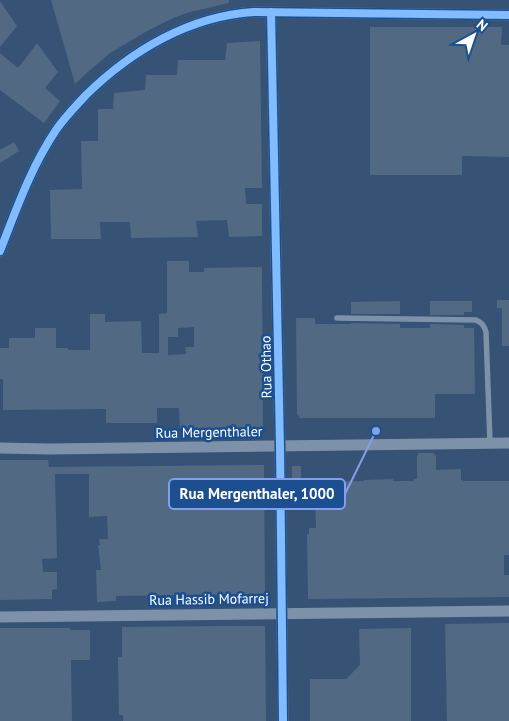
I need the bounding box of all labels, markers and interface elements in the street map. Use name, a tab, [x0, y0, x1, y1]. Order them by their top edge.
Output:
north arrow	[449, 10, 499, 60]
text: N	[473, 15, 492, 35]
street label: Rua Othao	[256, 335, 276, 399]
street label: Rua Mergenthaler	[155, 422, 263, 442]
callout: Rua Mergenthaler, 1000	[169, 479, 345, 509]
text: Rua Mergenthaler, 1000	[180, 484, 334, 503]
street label: Rua Hassib Mofarrej	[149, 589, 269, 609]

